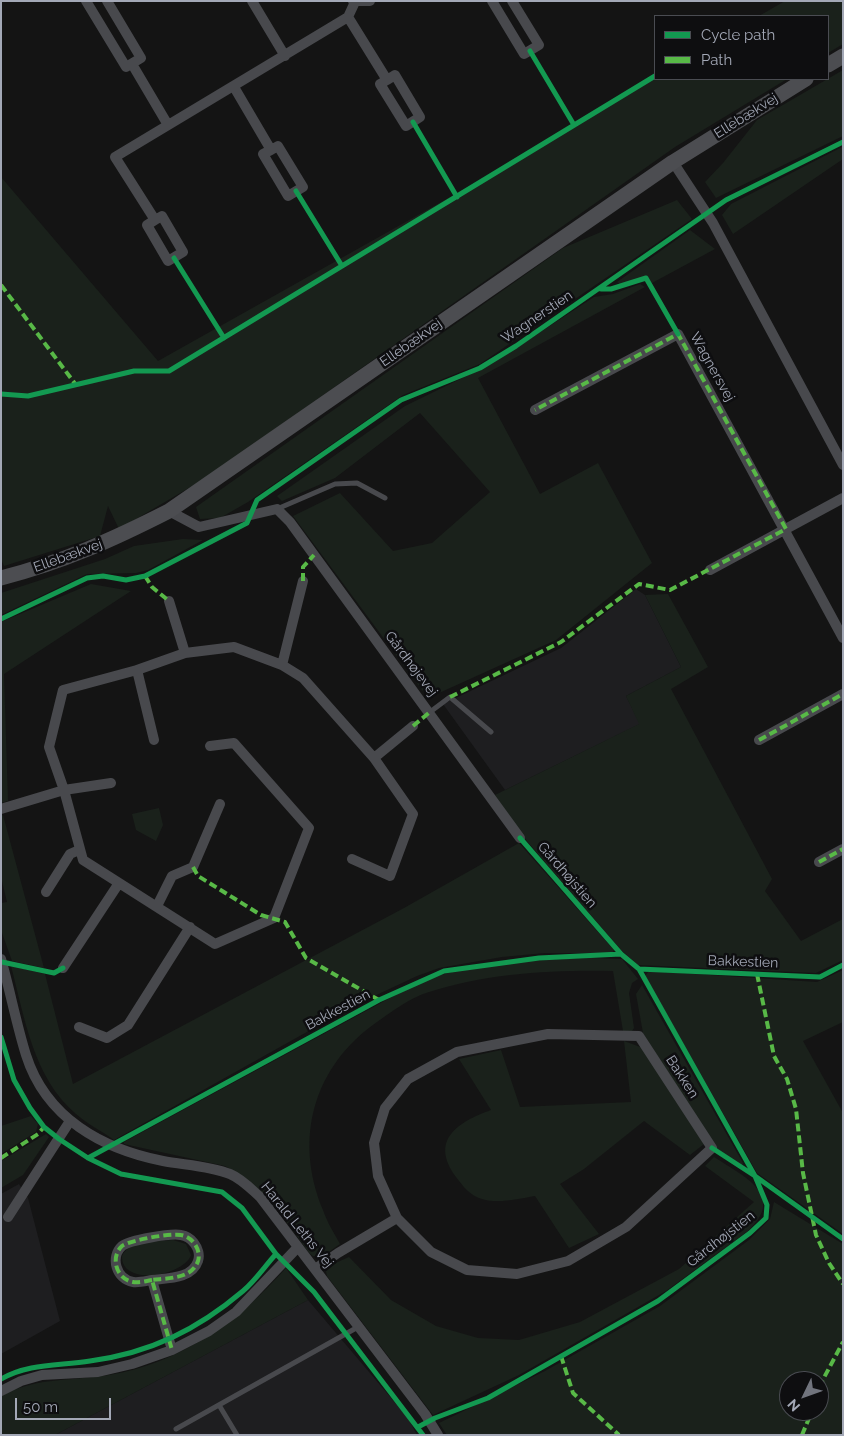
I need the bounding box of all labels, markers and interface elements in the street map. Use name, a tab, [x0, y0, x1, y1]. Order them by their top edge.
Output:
legend	[654, 15, 829, 80]
text: Cycle path	[701, 26, 775, 44]
text: Path	[701, 51, 732, 69]
street label: Ellebækvej	[711, 90, 781, 142]
street label: Wagnerstien	[498, 287, 576, 347]
street label: Ellebækvej	[377, 315, 445, 371]
street label: Wagnersvej	[686, 329, 738, 405]
street label: Ellebækvej	[31, 536, 105, 576]
street label: Gårdhøjevej	[381, 628, 441, 700]
street label: Gårdhøjstien	[534, 839, 600, 911]
street label: Bakkestien	[707, 952, 779, 972]
street label: Bakkestien	[303, 986, 373, 1034]
street label: Bakken	[662, 1052, 702, 1102]
street label: Harald Leths Vej	[257, 1179, 337, 1271]
street label: Gårdhøjstien	[684, 1207, 758, 1271]
north arrow	[779, 1371, 829, 1421]
scale bar	[18, 1388, 114, 1420]
text: N	[784, 1396, 803, 1415]
text: 50 m	[23, 1398, 58, 1416]

